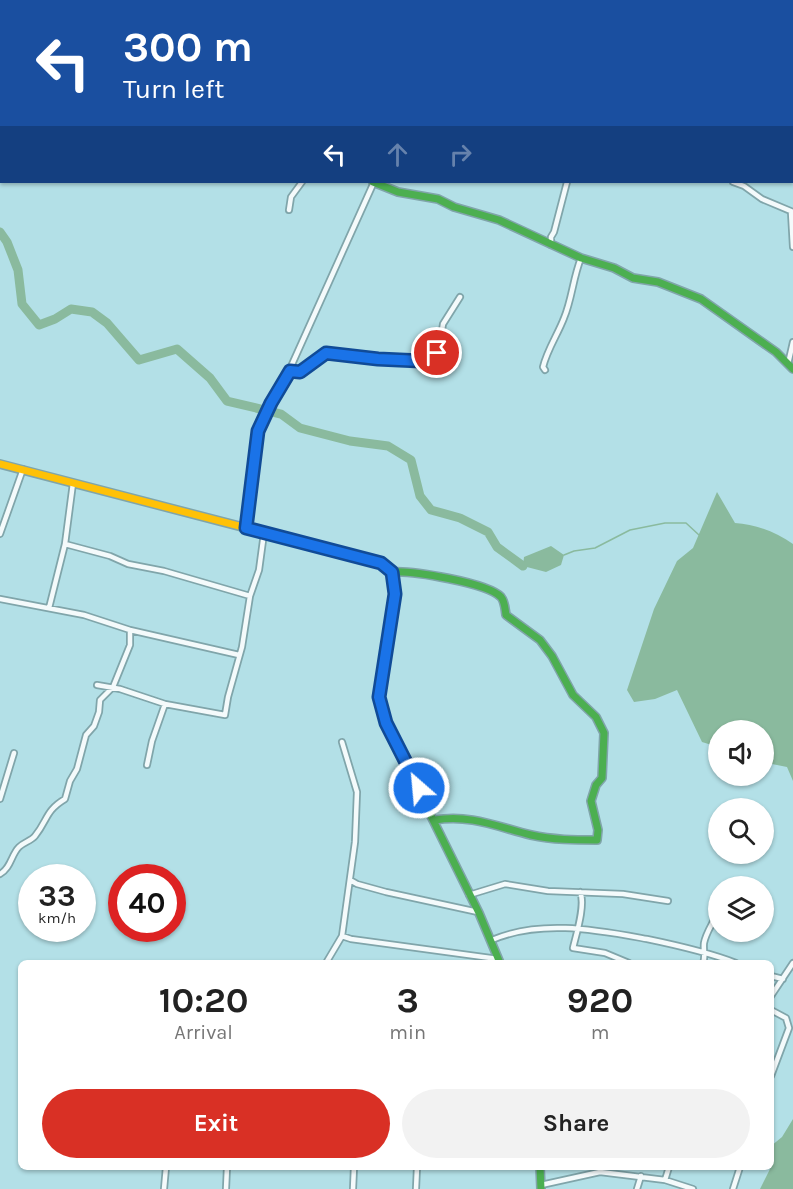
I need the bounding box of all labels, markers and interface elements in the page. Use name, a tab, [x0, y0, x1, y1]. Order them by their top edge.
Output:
text: 300 m	[123, 22, 253, 72]
icon: left	[24, 24, 102, 102]
text: Turn left	[123, 73, 224, 105]
icon: left	[318, 138, 351, 171]
icon: ahead	[381, 138, 414, 171]
icon: right	[444, 138, 477, 171]
pin	[411, 327, 462, 378]
icon: arrive	[420, 336, 453, 369]
map controls	[708, 720, 774, 942]
button: sound	[708, 720, 774, 786]
position arrow	[387, 756, 451, 820]
button: search	[708, 798, 774, 864]
speed limit sign: 40	[108, 864, 186, 942]
button: layers	[708, 876, 774, 942]
text: 33	[38, 878, 76, 914]
text: km/h	[38, 909, 76, 927]
text: 10:20	[159, 979, 249, 1021]
text: 3	[396, 979, 419, 1021]
text: 920	[567, 979, 633, 1021]
text: Arrival	[174, 1021, 233, 1044]
text: min	[389, 1021, 426, 1044]
text: m	[591, 1021, 609, 1044]
button: Exit	[42, 1089, 390, 1158]
button: Share	[402, 1089, 750, 1158]

